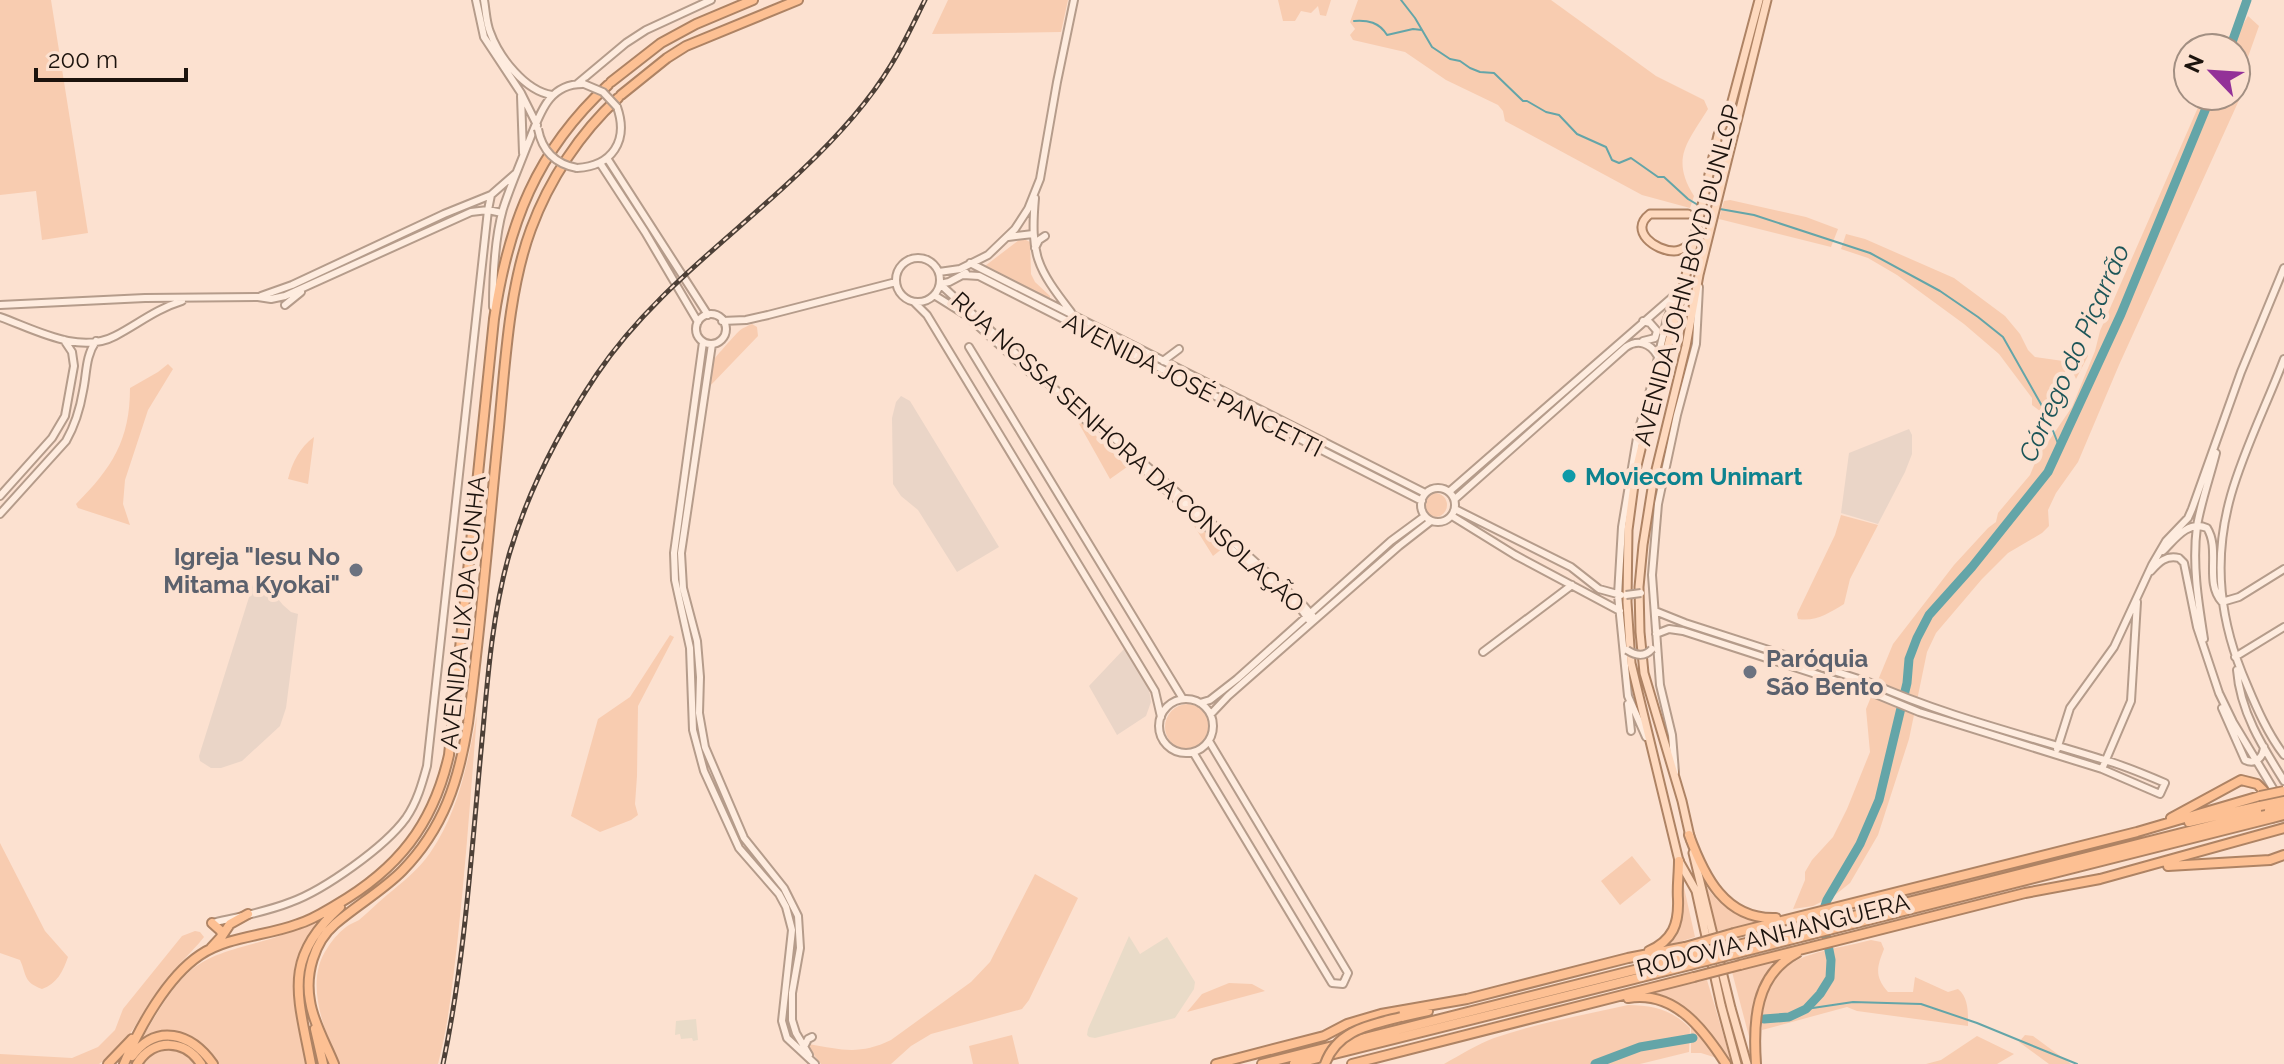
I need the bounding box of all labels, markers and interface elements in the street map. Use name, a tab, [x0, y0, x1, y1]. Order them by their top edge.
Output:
scale bar	[36, 32, 186, 82]
north arrow	[2172, 32, 2252, 112]
text: 200 m	[48, 45, 118, 74]
text: N	[2179, 50, 2209, 77]
street label: AVENIDA JOHN BOYD DUNLOP	[1628, 101, 1747, 449]
water label: Córrego do Piçarrão	[2012, 239, 2136, 467]
street label: RUA NOSSA SENHORA DA CONSOLAÇÃO	[945, 286, 1311, 618]
street label: AVENIDA JOSÉ PANCETTI	[1058, 307, 1328, 463]
place label: Moviecom Unimart	[1585, 462, 1802, 491]
marker: Moviecom Unimart	[1560, 467, 1578, 485]
street label: AVENIDA LIX DA CUNHA	[434, 474, 492, 750]
place label: Igreja "Iesu No Mitama Kyokai"	[163, 542, 340, 599]
marker: Igreja "Iesu No Mitama Kyokai"	[347, 561, 365, 579]
place label: Paróquia São Bento	[1766, 644, 1883, 701]
marker: Paróquia São Bento	[1741, 663, 1759, 681]
street label: RODOVIA ANHANGUERA	[1634, 887, 1912, 983]

